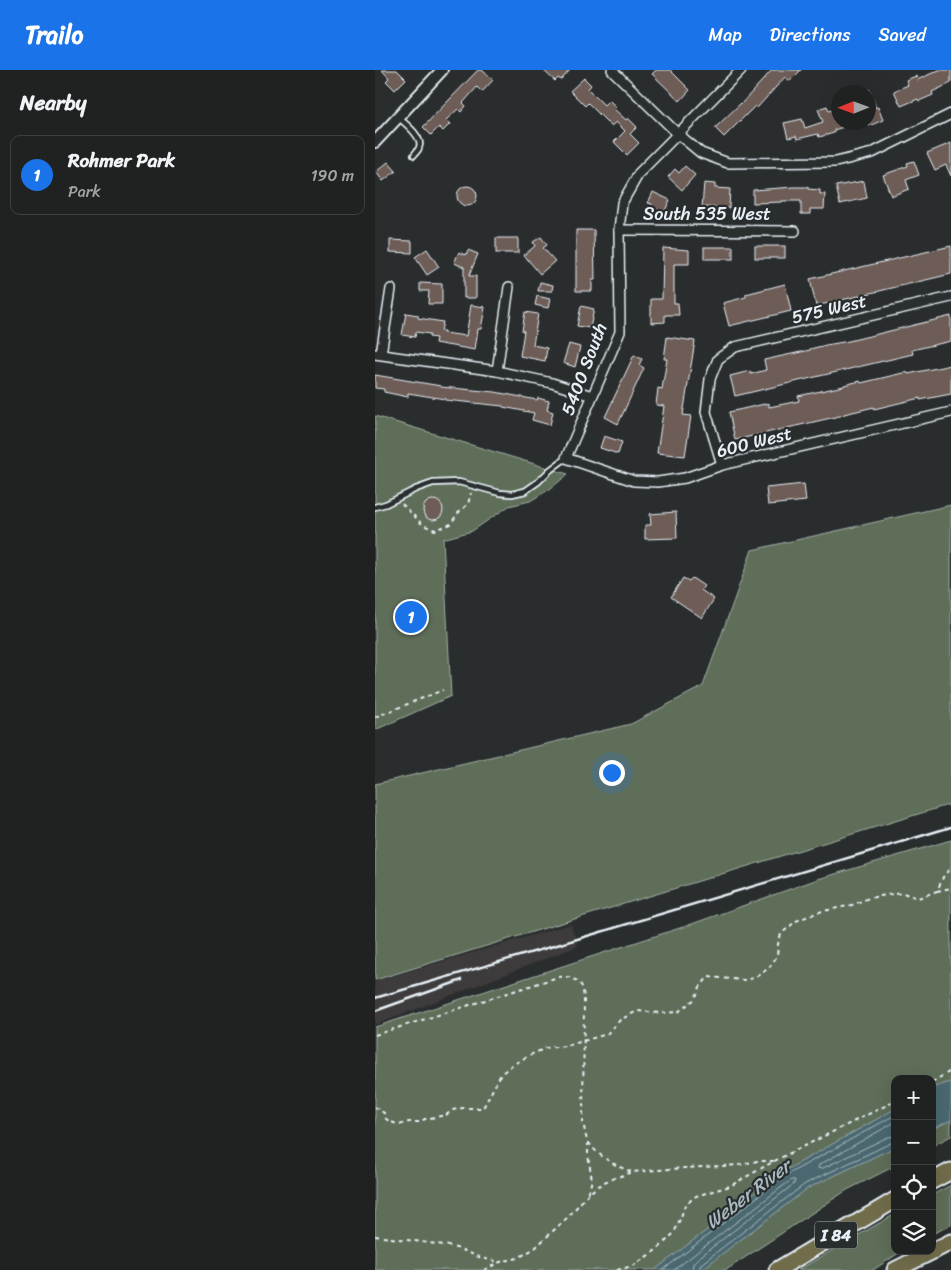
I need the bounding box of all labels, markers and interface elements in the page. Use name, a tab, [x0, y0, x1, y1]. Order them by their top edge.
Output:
text: Trailo	[25, 14, 83, 56]
text: Map	[709, 19, 742, 51]
text: Directions	[770, 19, 851, 51]
text: Saved	[879, 19, 926, 51]
text: Nearby	[20, 84, 86, 122]
north arrow	[831, 85, 876, 130]
text: Rohmer Park	[68, 144, 175, 177]
text: 1	[34, 161, 40, 190]
text: 190 m	[311, 161, 354, 190]
text: Park	[68, 177, 101, 206]
street label: South 535 West	[643, 198, 771, 230]
street label: 575 West	[788, 285, 870, 333]
street label: 5400 South	[552, 318, 616, 420]
street label: 600 West	[713, 417, 795, 467]
pin: 1	[395, 598, 427, 636]
your location	[599, 760, 625, 786]
map controls	[891, 1075, 936, 1255]
button: +	[891, 1075, 936, 1120]
button: −	[891, 1120, 936, 1165]
water label: Weber River	[698, 1149, 801, 1237]
button: locate	[891, 1165, 936, 1210]
button: layers	[891, 1210, 936, 1255]
road number: I 84	[815, 1222, 857, 1248]

